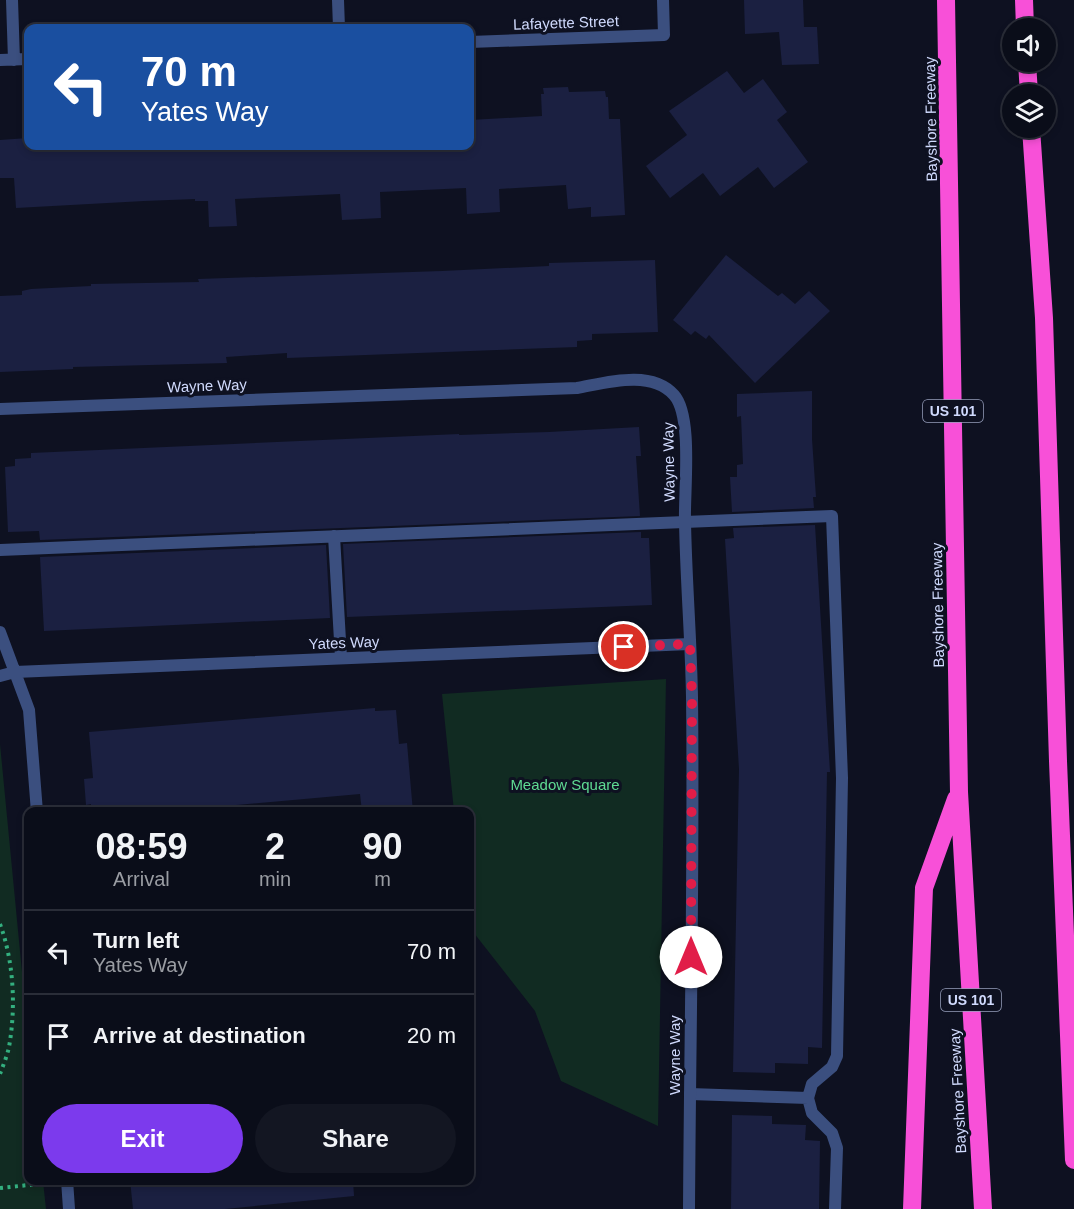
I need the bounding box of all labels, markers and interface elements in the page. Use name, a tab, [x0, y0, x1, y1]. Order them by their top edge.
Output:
street label: Lafayette Street	[513, 12, 620, 33]
map controls	[1002, 18, 1056, 138]
button: sound	[1002, 18, 1056, 72]
icon: left	[42, 48, 120, 126]
text: 70 m	[141, 48, 237, 95]
street label: Bayshore Freeway	[921, 56, 940, 182]
button: layers	[1002, 84, 1056, 138]
text: Yates Way	[141, 97, 269, 127]
street label: Wayne Way	[167, 376, 248, 395]
road number: US 101	[923, 400, 983, 422]
street label: Wayne Way	[659, 422, 678, 502]
street label: Bayshore Freeway	[928, 542, 947, 668]
pin	[598, 621, 649, 672]
icon: arrive	[607, 630, 640, 663]
street label: Yates Way	[308, 633, 380, 652]
park label: Meadow Square	[510, 776, 620, 793]
text: 08:59	[95, 826, 187, 867]
text: 2	[265, 826, 285, 867]
text: 90	[363, 826, 403, 867]
text: Arrival	[113, 868, 170, 890]
text: min	[259, 868, 291, 890]
text: m	[374, 868, 391, 890]
position arrow	[659, 925, 723, 989]
text: Turn left	[93, 928, 179, 953]
icon: left	[42, 936, 75, 969]
text: 70 m	[407, 939, 456, 964]
text: Yates Way	[93, 954, 187, 976]
road number: US 101	[941, 989, 1001, 1011]
street label: Wayne Way	[666, 1015, 683, 1095]
icon: arrive	[42, 1020, 75, 1053]
text: Arrive at destination	[93, 1023, 306, 1048]
text: 20 m	[407, 1023, 456, 1048]
street label: Bayshore Freeway	[946, 1028, 969, 1154]
button: Exit	[42, 1104, 243, 1173]
button: Share	[255, 1104, 456, 1173]

